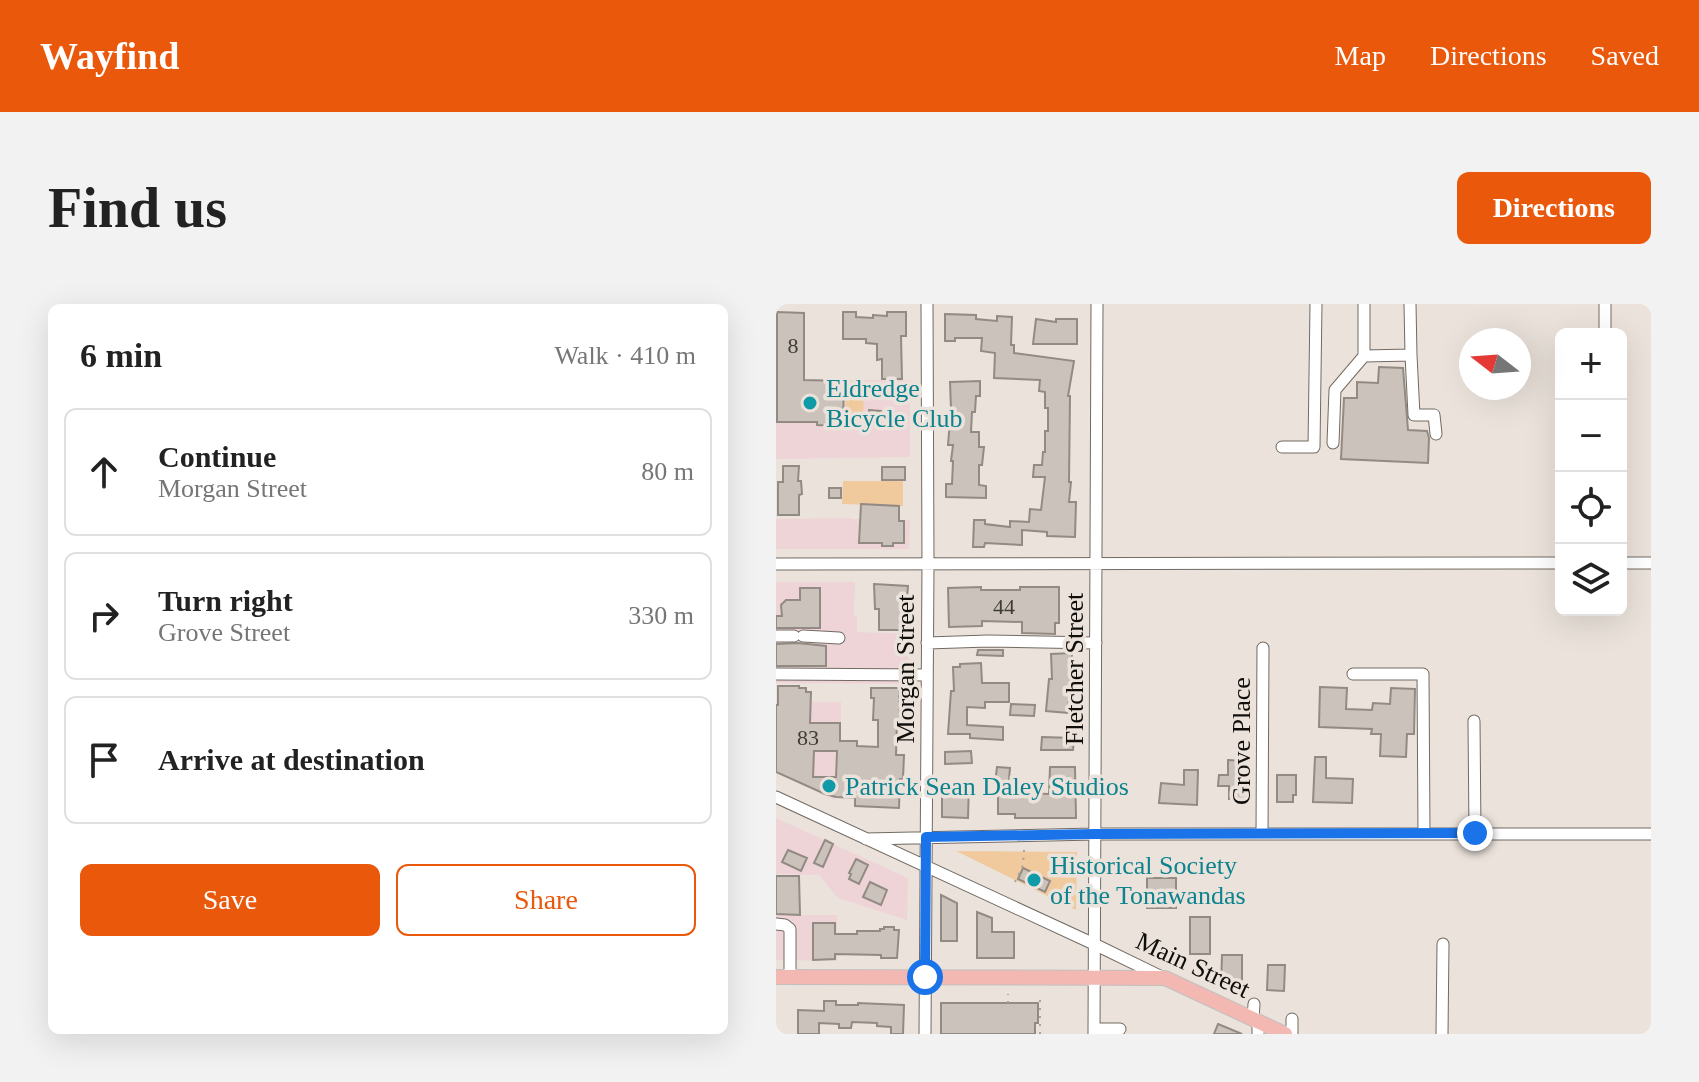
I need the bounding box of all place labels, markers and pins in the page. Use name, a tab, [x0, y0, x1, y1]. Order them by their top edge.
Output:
place label: Eldredge Bicycle Club	[826, 374, 962, 433]
marker: Eldredge Bicycle Club	[801, 394, 819, 412]
place label: Patrick Sean Daley Studios	[845, 772, 1129, 801]
marker: Patrick Sean Daley Studios	[820, 777, 838, 795]
place label: Historical Society of the Tonawandas	[1050, 851, 1246, 910]
marker: Historical Society of the Tonawandas	[1025, 871, 1043, 889]

